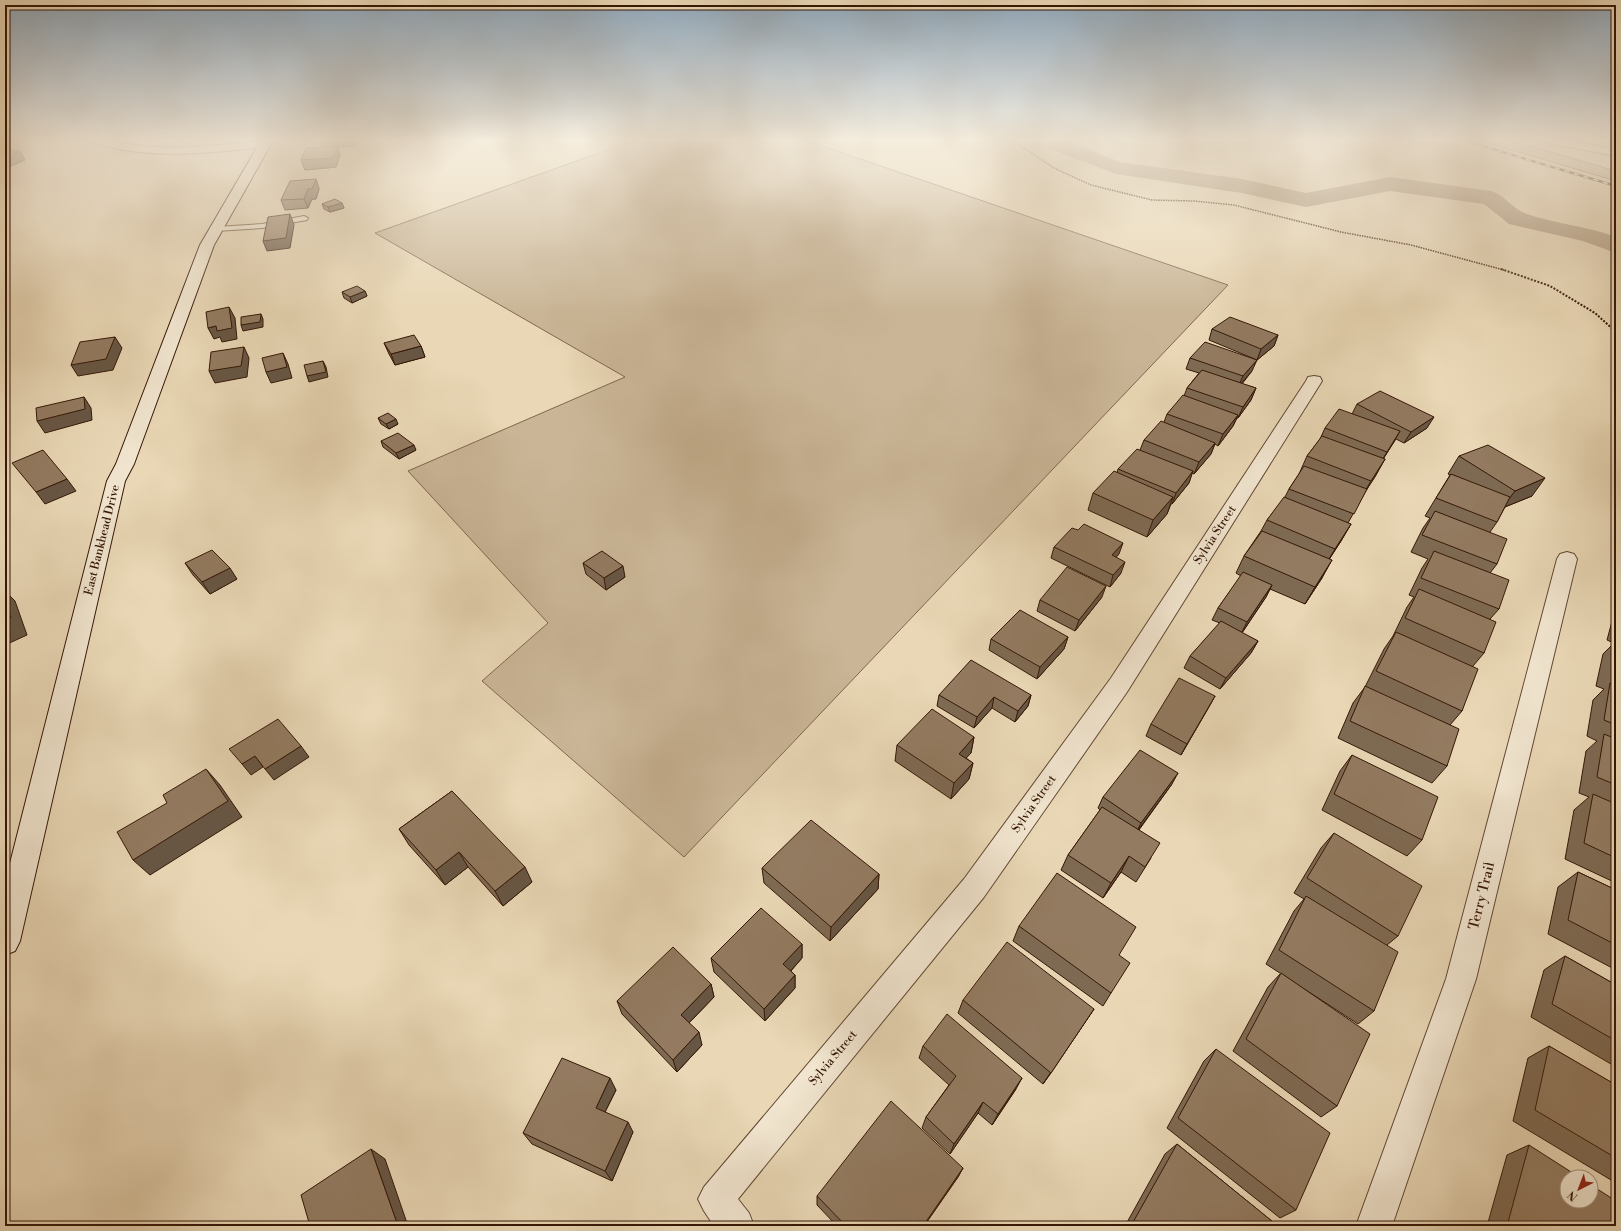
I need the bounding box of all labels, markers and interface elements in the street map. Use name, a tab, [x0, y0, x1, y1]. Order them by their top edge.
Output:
street label: East Bankhead Drive	[81, 483, 123, 597]
street label: Sylvia Street	[1190, 502, 1240, 567]
street label: Sylvia Street	[1009, 772, 1060, 836]
street label: Terry Trail	[1465, 860, 1499, 932]
street label: Sylvia Street	[806, 1027, 861, 1089]
north arrow	[1559, 1169, 1599, 1209]
text: N	[1565, 1187, 1581, 1204]

